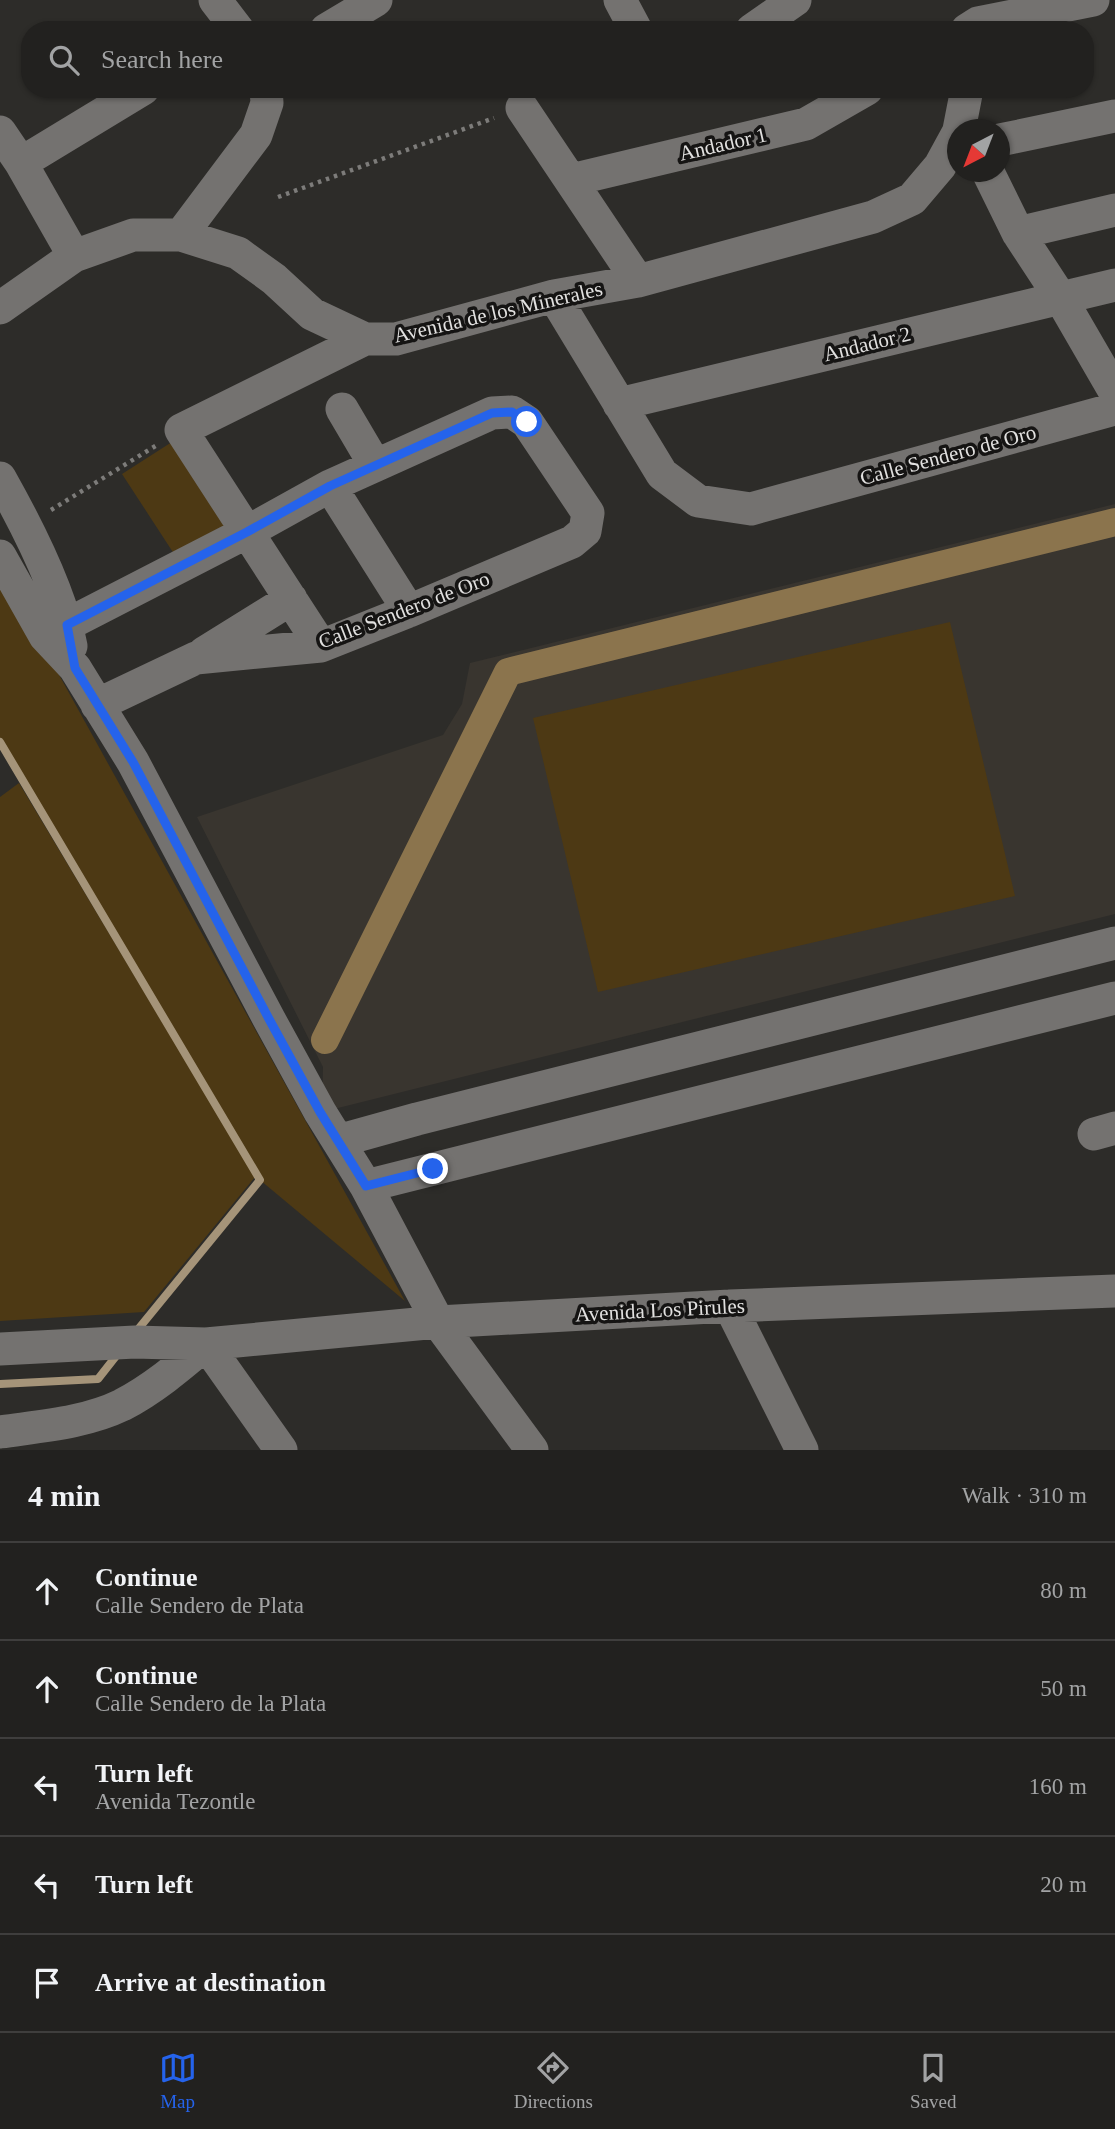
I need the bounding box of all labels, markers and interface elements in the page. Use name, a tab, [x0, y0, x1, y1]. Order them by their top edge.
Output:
search box	[21, 21, 1094, 98]
icon: search	[45, 41, 83, 79]
text: Search here	[101, 45, 223, 74]
north arrow	[947, 119, 1010, 182]
street label: Andador 1	[677, 122, 769, 166]
street label: Avenida de los Minerales	[391, 276, 605, 348]
street label: Andador 2	[821, 322, 913, 366]
route start	[511, 406, 542, 437]
street label: Calle Sendero de Oro	[857, 420, 1039, 490]
street label: Calle Sendero de Oro	[315, 566, 493, 654]
route end	[417, 1153, 448, 1184]
street label: Avenida Los Pirules	[575, 1294, 745, 1326]
text: 4 min	[28, 1479, 101, 1512]
text: Walk · 310 m	[962, 1483, 1087, 1508]
text: Continue	[95, 1563, 198, 1592]
icon: ahead	[28, 1572, 66, 1610]
text: 80 m	[1040, 1578, 1087, 1603]
text: Calle Sendero de Plata	[95, 1593, 304, 1618]
text: Continue	[95, 1661, 198, 1690]
icon: ahead	[28, 1670, 66, 1708]
text: 50 m	[1040, 1676, 1087, 1701]
text: Calle Sendero de la Plata	[95, 1691, 326, 1716]
text: Turn left	[95, 1759, 193, 1788]
icon: left	[28, 1768, 66, 1806]
text: 160 m	[1029, 1774, 1087, 1799]
text: Avenida Tezontle	[95, 1789, 255, 1814]
icon: left	[28, 1866, 66, 1904]
text: Turn left	[95, 1870, 193, 1899]
text: 20 m	[1040, 1872, 1087, 1897]
icon: arrive	[28, 1964, 66, 2002]
text: Arrive at destination	[95, 1968, 326, 1997]
tab: Map	[159, 2049, 197, 2113]
tab: Directions	[514, 2049, 593, 2113]
tab: Saved	[910, 2049, 956, 2113]

